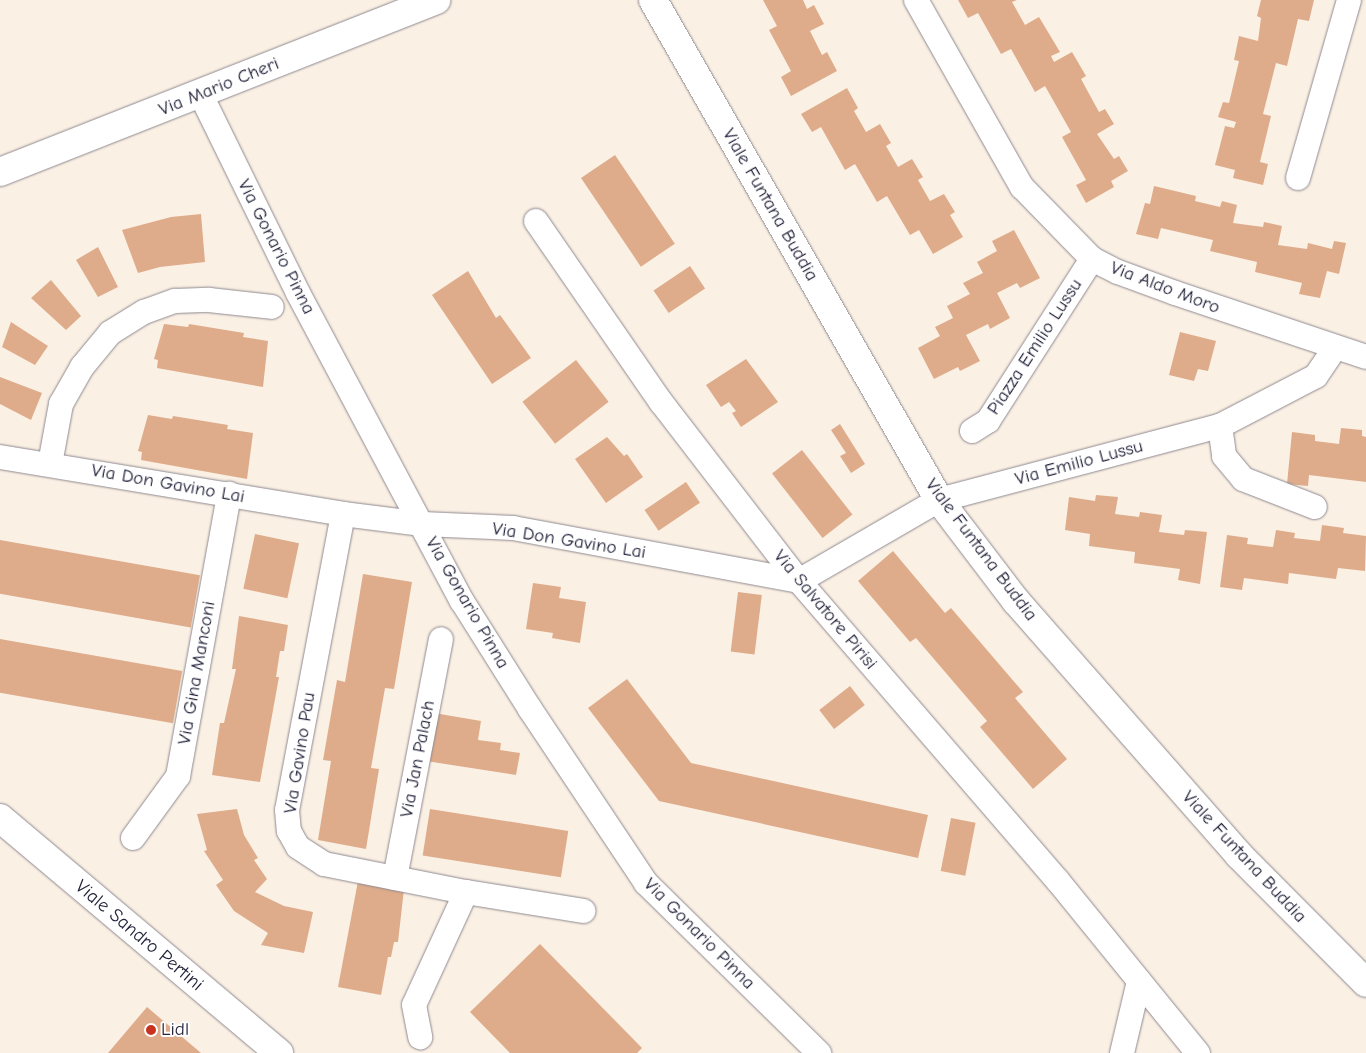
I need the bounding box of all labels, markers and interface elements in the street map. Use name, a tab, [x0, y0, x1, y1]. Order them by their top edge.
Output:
street label: Via Mario Cheri	[155, 52, 283, 122]
street label: Viale Funtana Buddia	[717, 125, 823, 285]
street label: Via Gonario Pinna	[232, 176, 320, 318]
street label: Via Aldo Moro	[1107, 257, 1223, 319]
street label: Piazza Emilio Lussu	[982, 275, 1088, 419]
street label: Via Emilio Lussu	[1013, 435, 1145, 491]
street label: Via Don Gavino Lai	[90, 459, 246, 509]
street label: Viale Funtana Buddia	[920, 474, 1042, 626]
street label: Via Don Gavino Lai	[490, 518, 648, 564]
street label: Via Gonario Pinna	[420, 533, 514, 673]
street label: Via Salvatore Pirisi	[768, 545, 882, 675]
street label: Via Gina Manconi	[173, 599, 221, 747]
street label: Via Gavino Pau	[279, 691, 321, 815]
street label: Via Jan Palach	[395, 698, 441, 820]
street label: Viale Funtana Buddia	[1177, 786, 1311, 928]
street label: Via Gonario Pinna	[638, 873, 760, 995]
street label: Viale Sandro Pertini	[70, 876, 208, 996]
place label: Lidl	[161, 1019, 189, 1041]
marker: Lidl	[145, 1024, 157, 1036]

